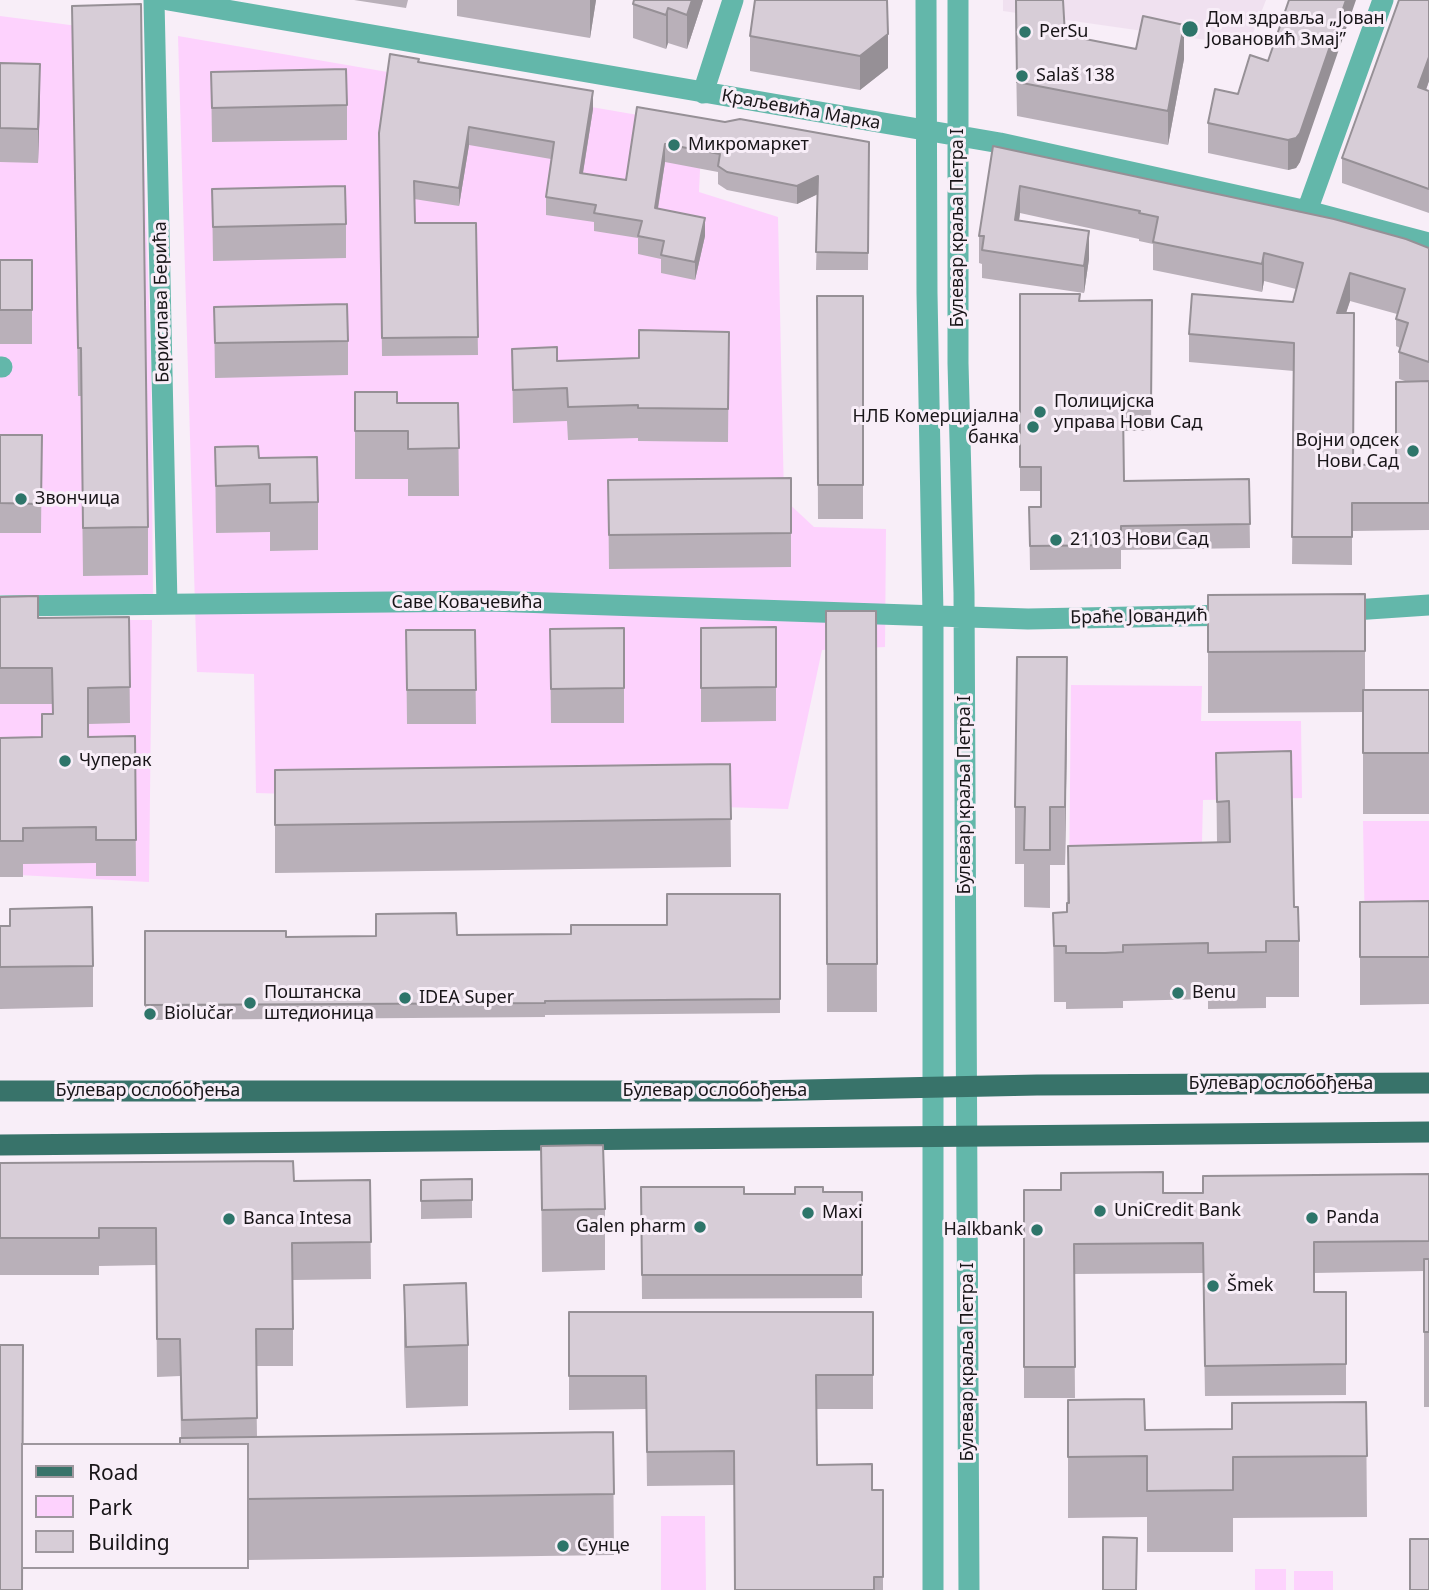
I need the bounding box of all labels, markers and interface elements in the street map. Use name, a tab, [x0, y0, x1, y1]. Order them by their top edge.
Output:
place label: Дом здравља „Јован Јовановић Змај”	[1206, 8, 1385, 50]
marker: Дом здравља „Јован Јовановић Змај”	[1180, 19, 1200, 39]
place label: PerSu	[1039, 21, 1088, 43]
marker: PerSu	[1017, 24, 1033, 40]
place label: Salaš 138	[1036, 65, 1115, 87]
marker: Salaš 138	[1014, 68, 1030, 84]
street label: Краљевића Марка	[720, 85, 882, 135]
street label: Булевар краља Петра I	[947, 128, 969, 328]
place label: Микромаркет	[688, 134, 809, 156]
marker: Микромаркет	[666, 137, 682, 153]
street label: Берислава Берића	[150, 221, 174, 383]
place label: Полицијска управа Нови Сад	[1054, 391, 1202, 434]
marker: Полицијска управа Нови Сад	[1032, 404, 1048, 420]
place label: НЛБ Комерцијална банка	[853, 406, 1019, 448]
marker: НЛБ Комерцијална банка	[1025, 419, 1041, 435]
place label: Војни одсек Нови Сад	[1295, 430, 1399, 472]
marker: Војни одсек Нови Сад	[1405, 443, 1421, 459]
place label: Звончица	[35, 488, 120, 510]
marker: Звончица	[13, 491, 29, 507]
place label: 21103 Нови Сад	[1070, 529, 1209, 551]
marker: 21103 Нови Сад	[1048, 532, 1064, 548]
street label: Саве Ковачевића	[392, 592, 542, 614]
street label: Браће Јовандић	[1070, 605, 1208, 629]
street label: Булевар краља Петра I	[954, 695, 976, 895]
place label: Чуперак	[79, 750, 152, 772]
marker: Чуперак	[57, 753, 73, 769]
place label: Поштанска штедионица	[264, 982, 374, 1024]
place label: Benu	[1192, 982, 1236, 1004]
marker: Benu	[1170, 985, 1186, 1001]
place label: IDEA Super	[419, 987, 514, 1009]
marker: IDEA Super	[397, 990, 413, 1006]
marker: Поштанска штедионица	[242, 995, 258, 1011]
place label: Biolučar	[164, 1003, 233, 1025]
marker: Biolučar	[142, 1006, 158, 1022]
street label: Булевар ослобођења	[1189, 1073, 1373, 1095]
street label: Булевар ослобођења	[56, 1080, 240, 1102]
street label: Булевар ослобођења	[623, 1080, 807, 1102]
place label: UniCredit Bank	[1114, 1200, 1241, 1222]
place label: Maxi	[822, 1202, 863, 1224]
marker: UniCredit Bank	[1092, 1203, 1108, 1219]
marker: Maxi	[800, 1205, 816, 1221]
place label: Panda	[1326, 1207, 1379, 1229]
place label: Banca Intesa	[243, 1208, 352, 1230]
marker: Panda	[1304, 1210, 1320, 1226]
marker: Banca Intesa	[221, 1211, 237, 1227]
place label: Galen pharm	[576, 1216, 686, 1238]
marker: Galen pharm	[692, 1219, 708, 1235]
place label: Halkbank	[943, 1219, 1023, 1241]
marker: Halkbank	[1029, 1222, 1045, 1238]
street label: Булевар краља Петра I	[957, 1262, 979, 1462]
place label: Šmek	[1227, 1275, 1273, 1297]
marker: Šmek	[1205, 1278, 1221, 1294]
legend	[21, 1443, 248, 1569]
text: Road	[88, 1458, 138, 1486]
text: Park	[88, 1493, 132, 1521]
text: Building	[88, 1528, 170, 1556]
place label: Сунце	[577, 1535, 630, 1557]
marker: Сунце	[555, 1538, 571, 1554]

